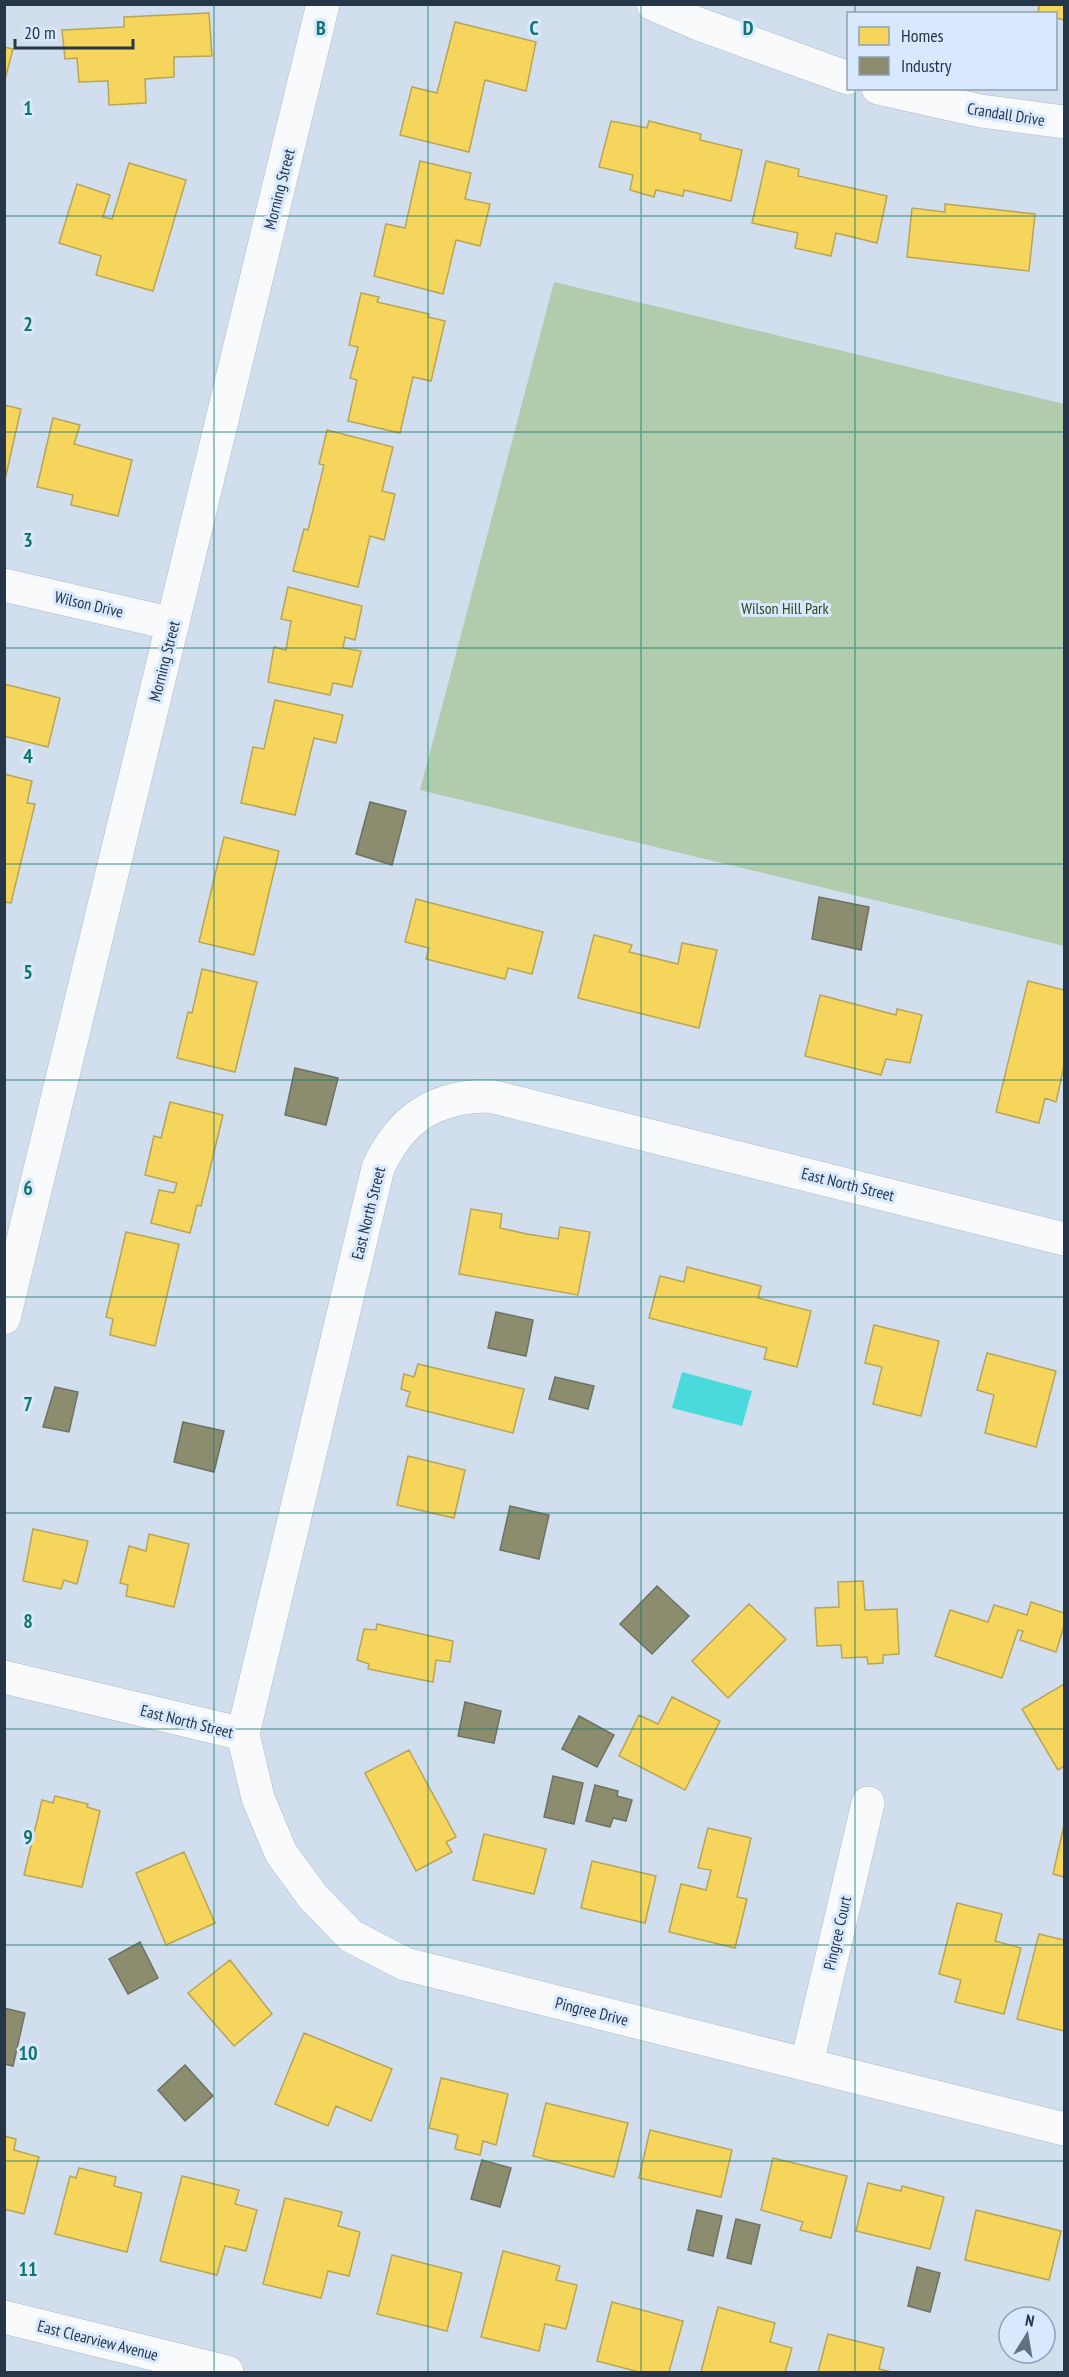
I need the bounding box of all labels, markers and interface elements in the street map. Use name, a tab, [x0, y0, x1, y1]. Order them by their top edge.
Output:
scale bar	[15, 12, 134, 50]
legend	[847, 12, 1057, 90]
text: B	[316, 15, 326, 41]
text: C	[529, 15, 539, 41]
text: D	[743, 15, 754, 41]
text: 20 m	[24, 21, 56, 44]
text: Homes	[901, 24, 944, 47]
text: Industry	[901, 54, 952, 77]
text: 1	[23, 95, 33, 121]
street label: Crandall Drive	[966, 98, 1046, 130]
street label: Morning Street	[259, 146, 299, 231]
text: 2	[23, 311, 33, 337]
text: 3	[23, 527, 33, 553]
street label: Wilson Drive	[53, 586, 125, 622]
park label: Wilson Hill Park	[741, 598, 829, 618]
street label: Morning Street	[144, 618, 184, 703]
text: 4	[23, 743, 33, 769]
text: 5	[23, 959, 33, 985]
street label: East North Street	[800, 1163, 897, 1205]
street label: East North Street	[347, 1164, 389, 1261]
text: 6	[23, 1175, 33, 1201]
text: 7	[23, 1391, 33, 1417]
text: 8	[23, 1608, 33, 1634]
street label: East North Street	[139, 1700, 236, 1742]
text: 9	[23, 1824, 33, 1850]
street label: Pingree Court	[819, 1893, 855, 1972]
street label: Pingree Drive	[553, 1992, 631, 2030]
text: 10	[18, 2040, 38, 2066]
text: 11	[18, 2256, 38, 2282]
north arrow	[997, 2305, 1057, 2365]
text: N	[1024, 2310, 1036, 2331]
street label: East Clearview Avenue	[36, 2315, 160, 2365]

